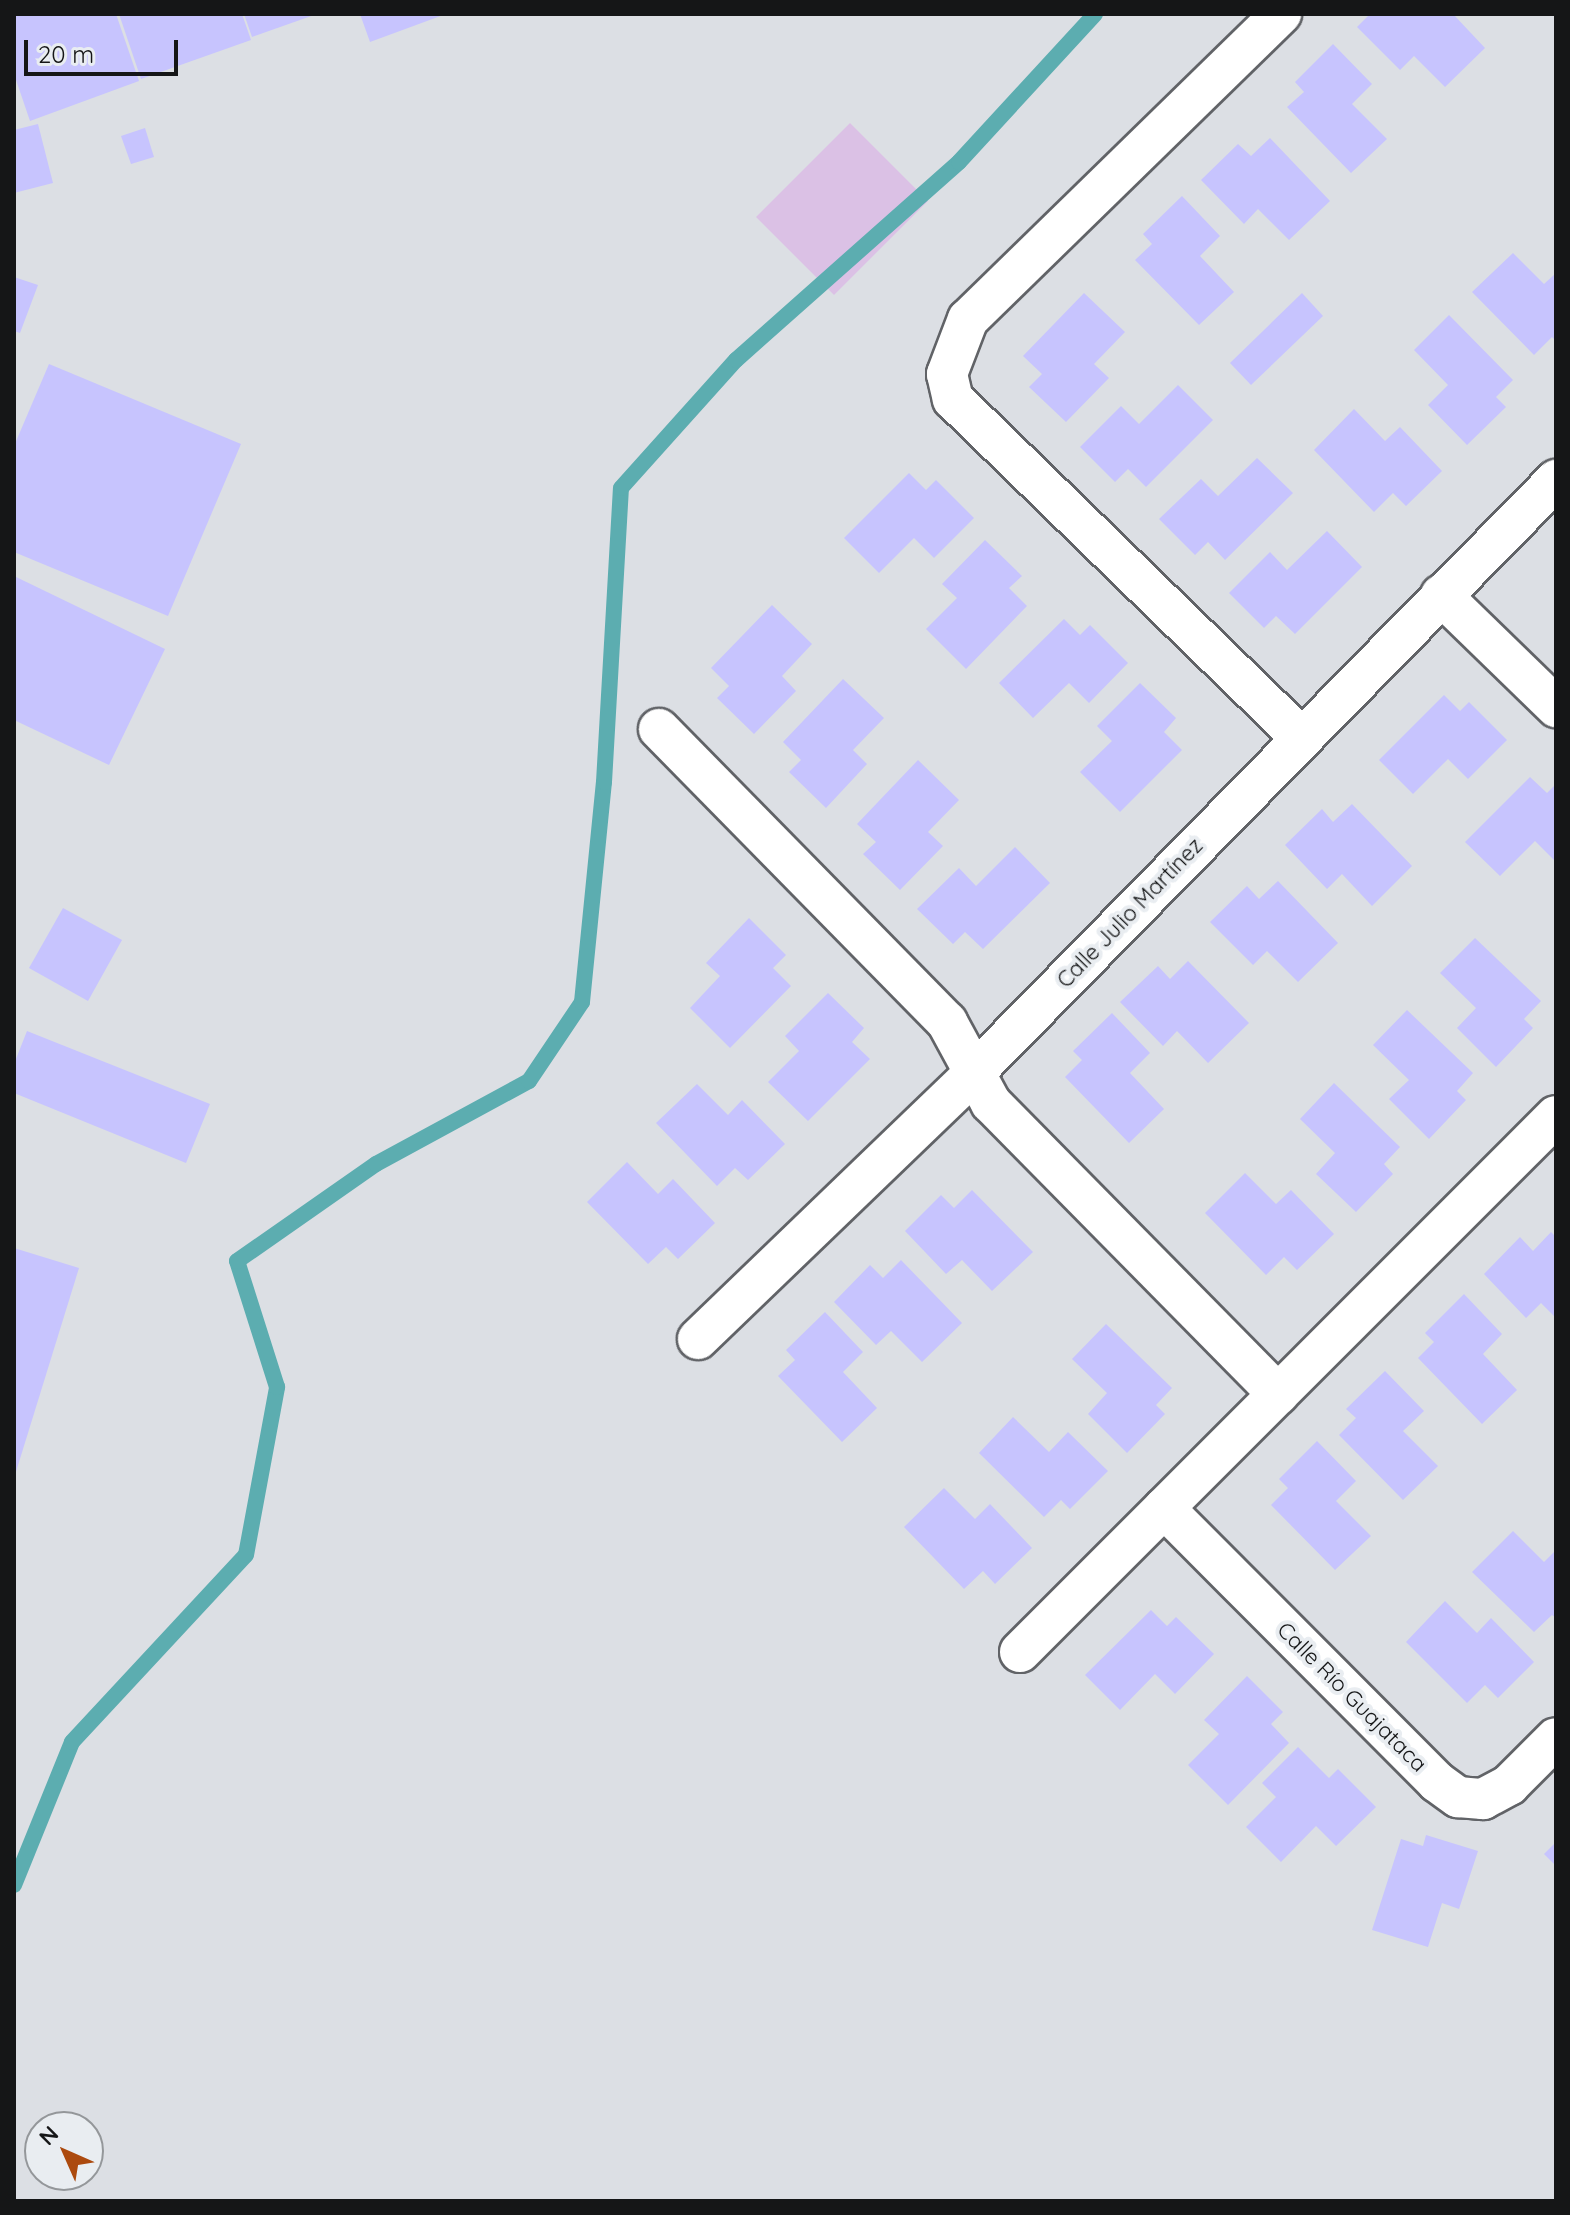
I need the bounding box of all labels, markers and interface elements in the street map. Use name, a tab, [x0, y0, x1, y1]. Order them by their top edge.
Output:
scale bar	[28, 24, 182, 74]
text: 20 m	[38, 39, 94, 69]
street label: Calle Julio Martínez	[1052, 833, 1208, 993]
street label: Calle Río Guajataca	[1272, 1617, 1432, 1777]
north arrow	[24, 2111, 104, 2191]
text: N	[33, 2120, 64, 2151]

